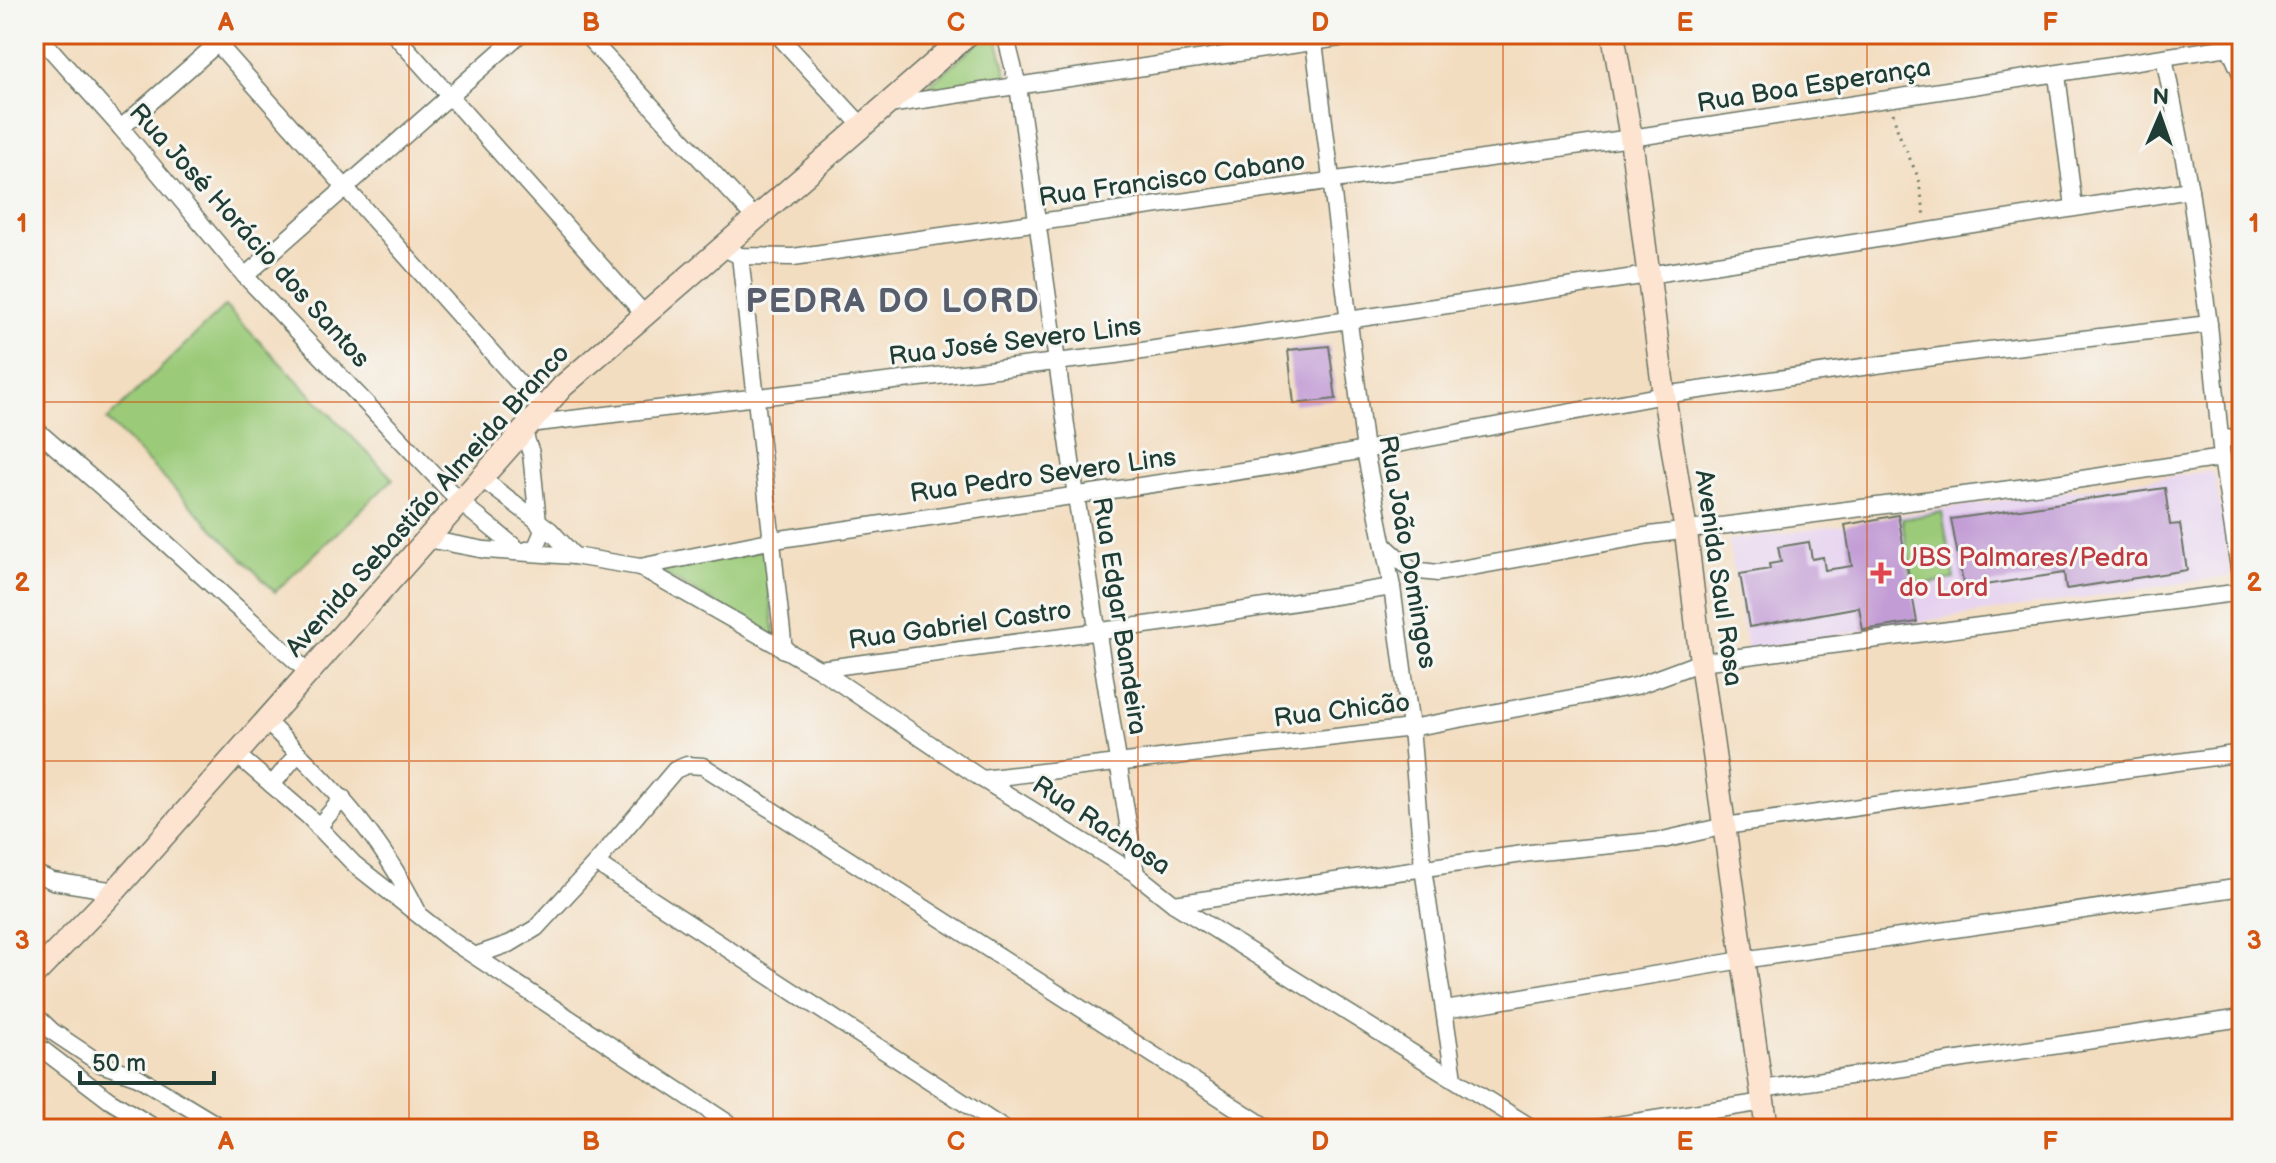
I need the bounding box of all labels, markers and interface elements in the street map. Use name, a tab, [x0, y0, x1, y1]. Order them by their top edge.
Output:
text: A	[217, 8, 234, 39]
text: B	[582, 8, 600, 39]
text: C	[947, 8, 965, 39]
text: D	[1311, 8, 1329, 39]
text: E	[1677, 8, 1694, 39]
text: F	[2042, 8, 2058, 39]
street label: Rua Boa Esperança	[1695, 52, 1933, 120]
north arrow	[2120, 76, 2200, 156]
text: N	[2152, 84, 2169, 111]
street label: Rua José Horácio dos Santos	[122, 98, 376, 375]
street label: Rua Francisco Cabano	[1037, 146, 1307, 214]
text: 1	[17, 209, 27, 240]
text: 1	[2249, 209, 2259, 240]
district label: PEDRA DO LORD	[746, 281, 1040, 322]
street label: Rua José Severo Lins	[887, 311, 1143, 373]
street label: Avenida Sebastião Almeida Branco	[279, 338, 577, 664]
street label: Rua João Domingos	[1371, 433, 1443, 671]
street label: Rua Pedro Severo Lins	[908, 442, 1178, 510]
street label: Avenida Saul Rosa	[1687, 468, 1749, 688]
street label: Rua Edgar Bandeira	[1085, 495, 1153, 737]
place label: UBS Palmares/Pedra do Lord	[1899, 543, 2149, 604]
marker: UBS Palmares/Pedra do Lord	[1870, 562, 1892, 584]
text: 2	[14, 568, 30, 599]
text: 2	[2246, 568, 2262, 599]
street label: Rua Gabriel Castro	[846, 595, 1074, 657]
street label: Rua Chicão	[1272, 687, 1412, 735]
street label: Rua Rachosa	[1026, 770, 1176, 882]
text: 3	[14, 926, 30, 957]
text: 3	[2246, 926, 2262, 957]
scale bar	[80, 1035, 214, 1085]
text: 50 m	[92, 1049, 146, 1078]
text: A	[217, 1127, 234, 1158]
text: B	[582, 1127, 600, 1158]
text: C	[947, 1127, 965, 1158]
text: D	[1311, 1127, 1329, 1158]
text: E	[1677, 1127, 1694, 1158]
text: F	[2042, 1127, 2058, 1158]

